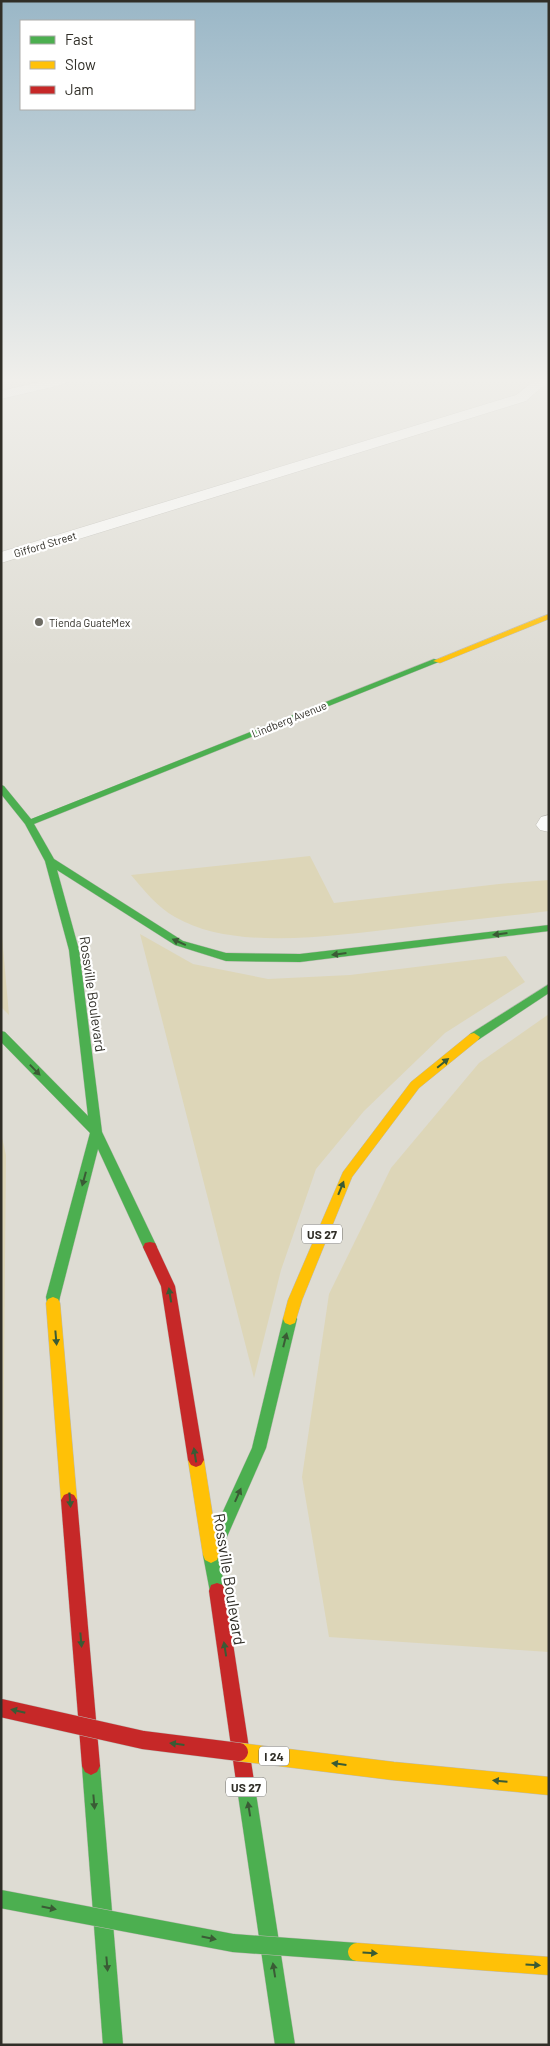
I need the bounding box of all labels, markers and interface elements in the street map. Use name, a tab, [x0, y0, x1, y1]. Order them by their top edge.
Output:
legend	[20, 20, 195, 110]
text: Fast	[65, 30, 93, 48]
text: Slow	[65, 55, 96, 73]
text: Jam	[65, 80, 94, 98]
street label: Gifford Street	[12, 528, 78, 560]
marker: Tienda GuateMex	[33, 616, 45, 628]
place label: Tienda GuateMex	[49, 616, 130, 629]
street label: Lindberg Avenue	[250, 698, 328, 740]
one-way arrow	[492, 930, 508, 938]
street label: Rossville Boulevard	[76, 935, 110, 1053]
one-way arrow	[172, 937, 187, 946]
one-way arrow	[331, 950, 347, 958]
one-way arrow	[436, 1058, 450, 1068]
one-way arrow	[29, 1063, 41, 1075]
one-way arrow	[79, 1172, 87, 1187]
one-way arrow	[338, 1181, 346, 1195]
road number: US 27	[302, 1224, 342, 1244]
one-way arrow	[166, 1286, 174, 1302]
one-way arrow	[53, 1330, 61, 1346]
one-way arrow	[281, 1333, 289, 1348]
one-way arrow	[191, 1447, 199, 1463]
one-way arrow	[234, 1488, 242, 1502]
one-way arrow	[66, 1492, 74, 1508]
street label: Rossville Boulevard	[210, 1512, 250, 1646]
one-way arrow	[78, 1632, 86, 1648]
one-way arrow	[220, 1640, 228, 1656]
one-way arrow	[11, 1707, 26, 1715]
one-way arrow	[169, 1740, 185, 1748]
road number: I 24	[259, 1746, 289, 1765]
one-way arrow	[330, 1760, 346, 1768]
one-way arrow	[492, 1777, 508, 1785]
road number: US 27	[226, 1778, 266, 1796]
one-way arrow	[90, 1794, 98, 1810]
one-way arrow	[245, 1801, 253, 1817]
one-way arrow	[42, 1904, 57, 1912]
one-way arrow	[201, 1935, 217, 1943]
one-way arrow	[363, 1949, 379, 1957]
one-way arrow	[103, 1956, 111, 1972]
one-way arrow	[525, 1961, 541, 1969]
one-way arrow	[270, 1962, 278, 1978]

